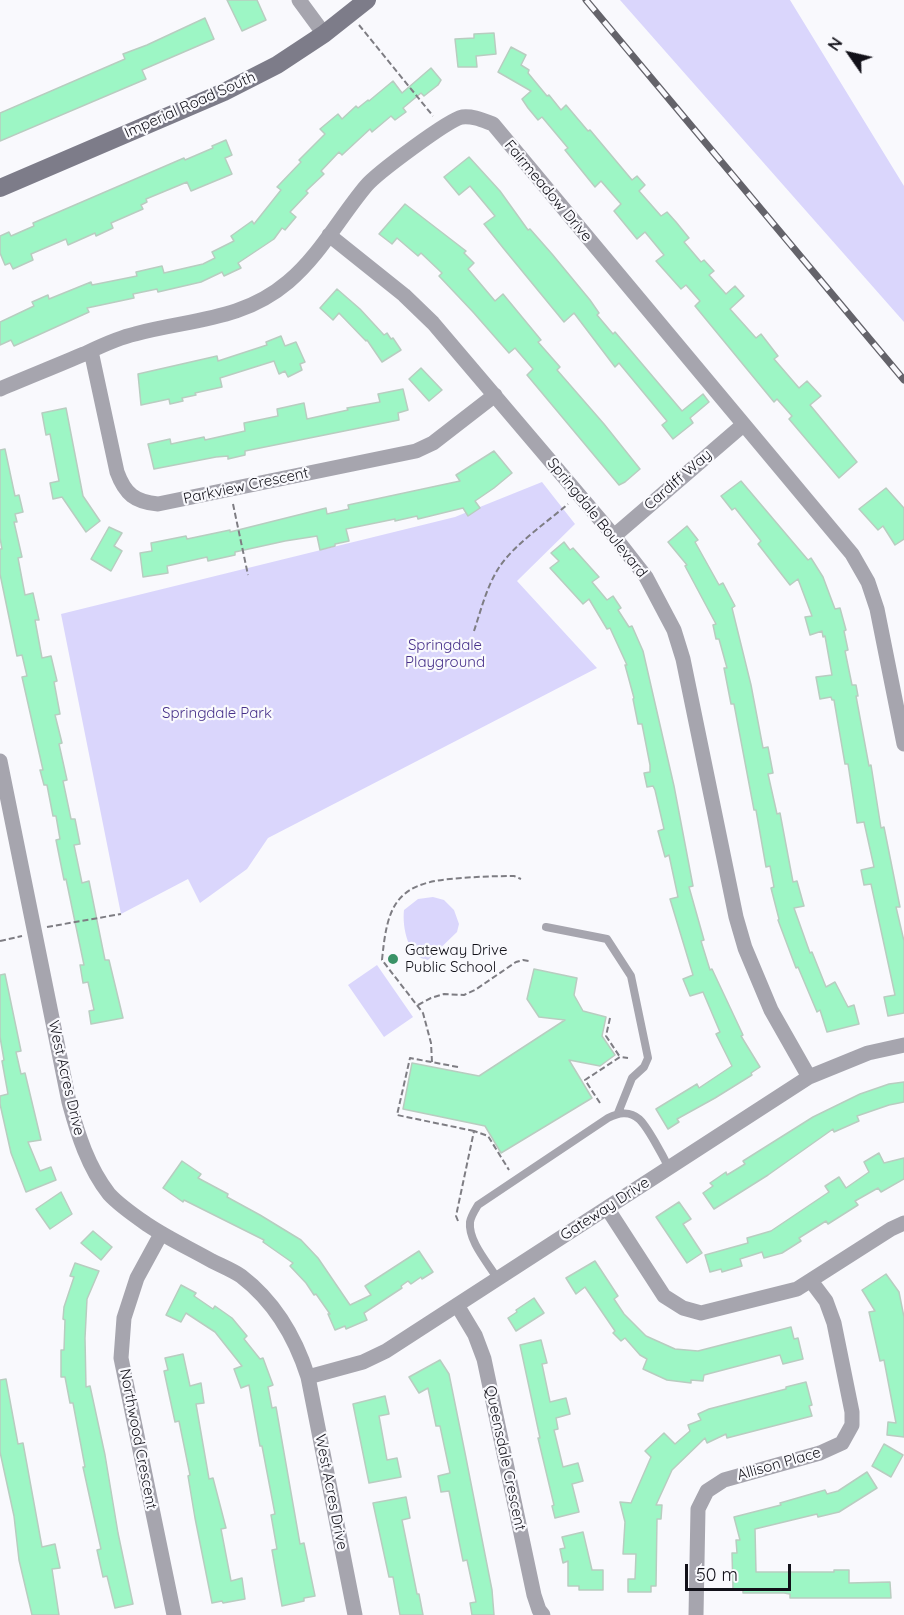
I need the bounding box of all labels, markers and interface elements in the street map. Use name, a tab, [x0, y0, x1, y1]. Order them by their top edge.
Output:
north arrow	[820, 24, 880, 84]
text: N	[823, 33, 847, 54]
street label: Imperial Road South	[122, 68, 258, 142]
street label: Fairmeadow Drive	[500, 136, 596, 246]
street label: Cardiff Way	[641, 446, 715, 514]
street label: Springdale Boulevard	[543, 454, 651, 582]
street label: Parkview Crescent	[182, 464, 310, 508]
park label: Springdale Playground	[405, 636, 485, 671]
park label: Springdale Park	[162, 704, 272, 722]
place label: Gateway Drive Public School	[405, 941, 507, 976]
marker: Gateway Drive Public School	[386, 952, 400, 966]
street label: West Acres Drive	[44, 1019, 88, 1137]
street label: Gateway Drive	[557, 1174, 653, 1244]
street label: Northwood Crescent	[116, 1367, 160, 1511]
street label: Queensdale Crescent	[481, 1384, 529, 1532]
street label: West Acres Drive	[311, 1433, 351, 1551]
street label: Allison Place	[735, 1443, 823, 1485]
scale bar	[688, 1552, 794, 1590]
text: 50 m	[696, 1563, 738, 1586]

